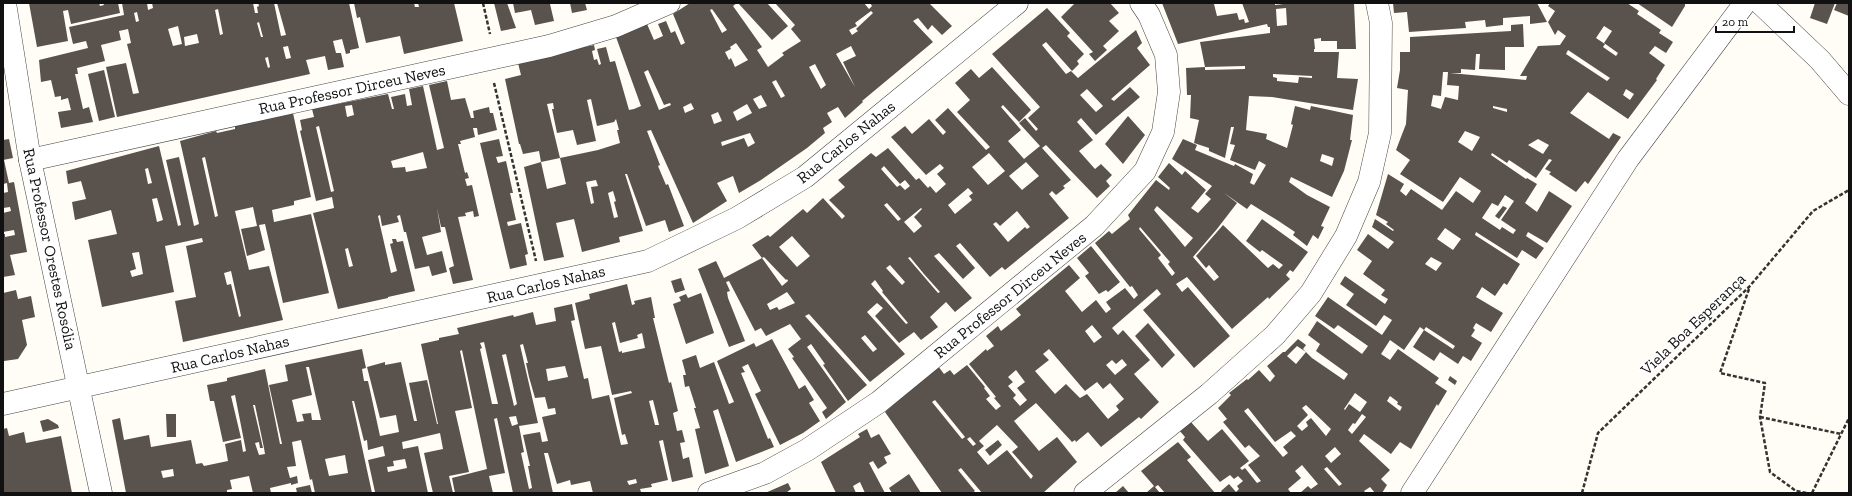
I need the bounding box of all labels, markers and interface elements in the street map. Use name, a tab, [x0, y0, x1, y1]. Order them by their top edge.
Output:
scale bar	[1716, 8, 1794, 34]
text: 20 m	[1722, 15, 1749, 29]
street label: Rua Professor Dirceu Neves	[257, 60, 447, 118]
street label: Rua Carlos Nahas	[793, 97, 899, 187]
street label: Rua Professor Orestes Rosólia	[19, 146, 81, 352]
street label: Rua Professor Dirceu Neves	[930, 228, 1090, 362]
street label: Rua Carlos Nahas	[485, 261, 607, 307]
street label: Viela Boa Esperança	[1636, 269, 1750, 380]
street label: Rua Carlos Nahas	[169, 331, 291, 377]

